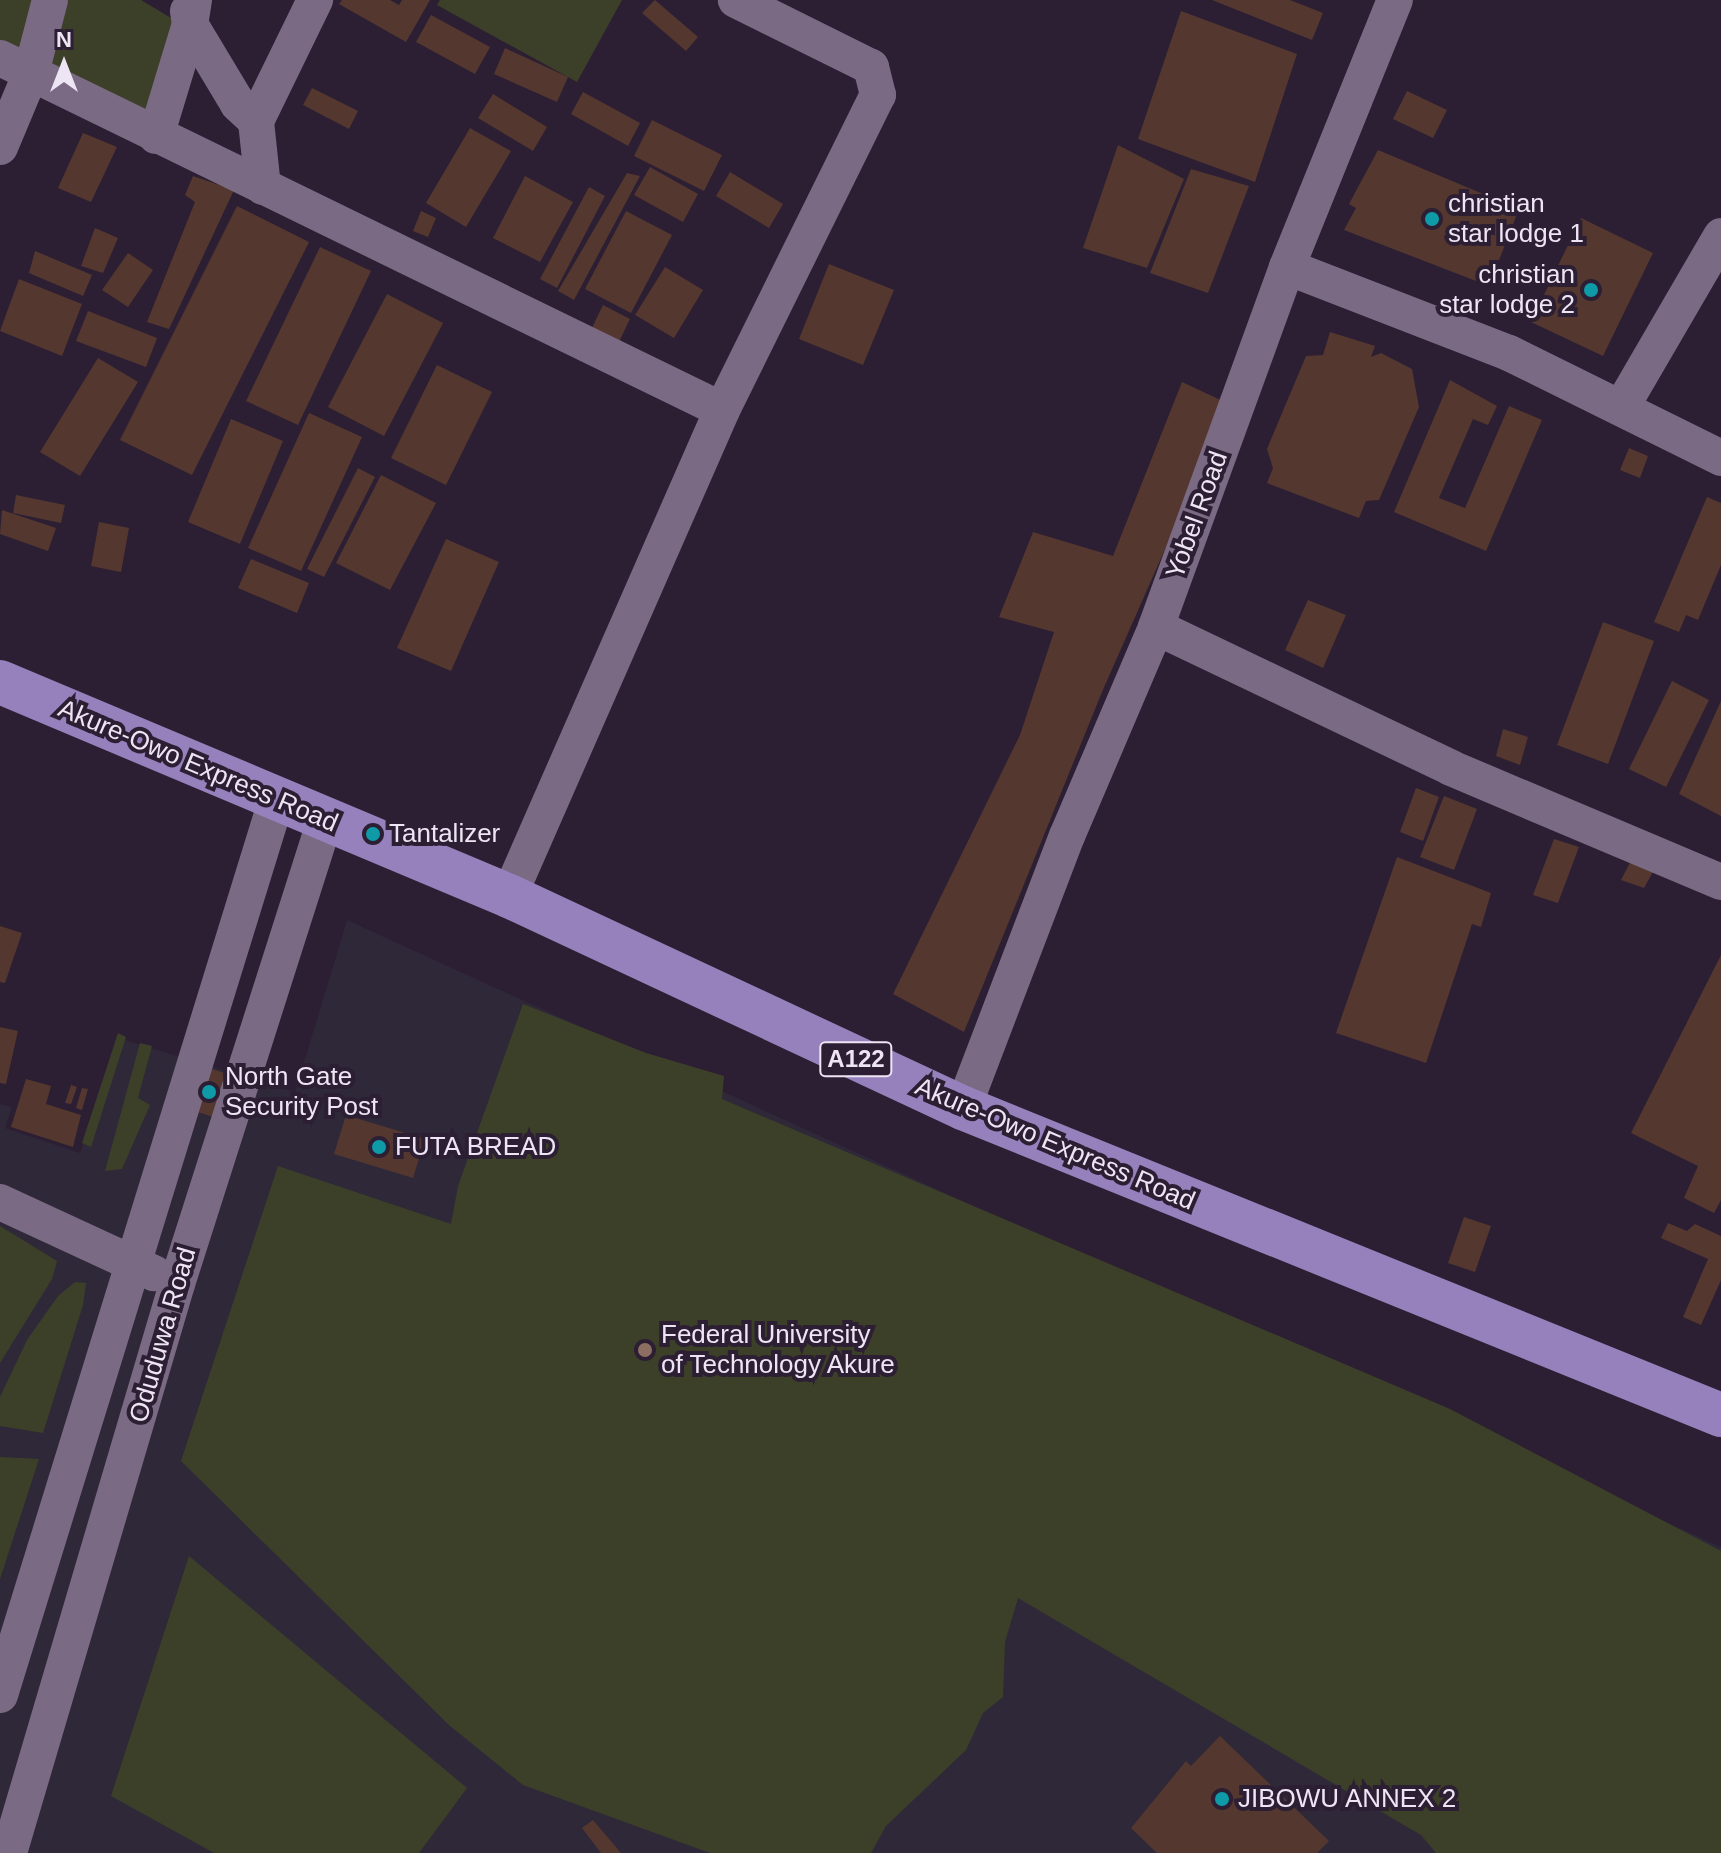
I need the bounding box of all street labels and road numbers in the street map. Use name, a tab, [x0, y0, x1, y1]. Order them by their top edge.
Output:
street label: Yobel Road	[1160, 447, 1234, 583]
street label: Akure-Owo Express Road	[54, 693, 342, 839]
road number: A122	[818, 1039, 894, 1079]
street label: Akure-Owo Express Road	[911, 1071, 1199, 1217]
street label: Oduduwa Road	[123, 1244, 203, 1426]

